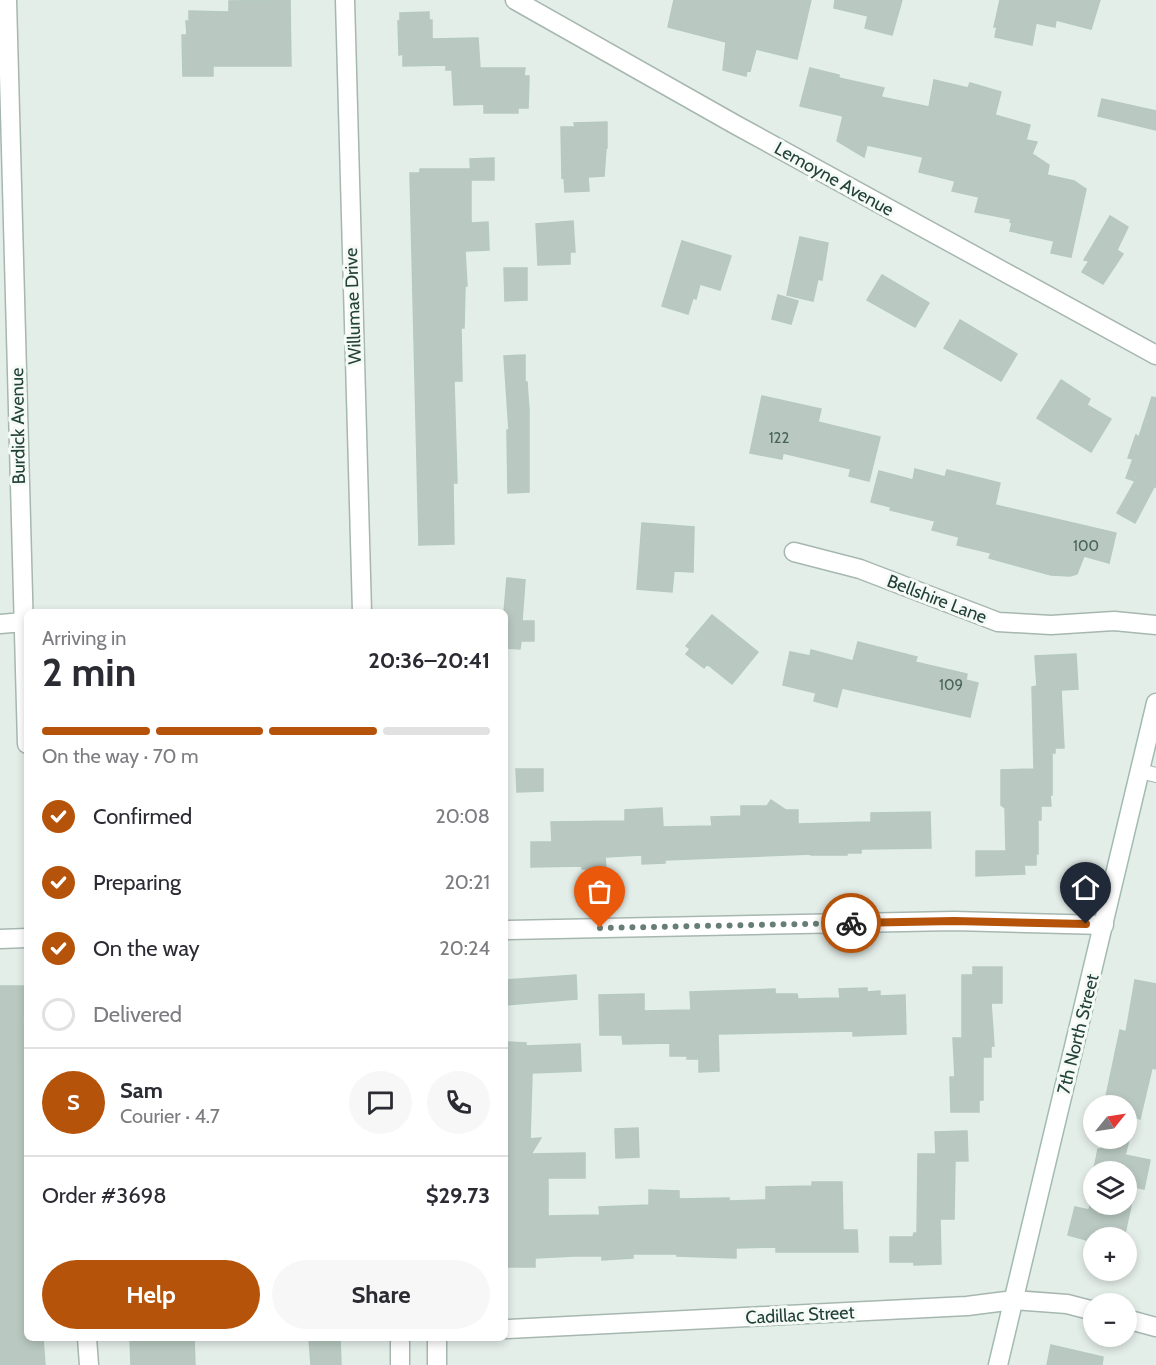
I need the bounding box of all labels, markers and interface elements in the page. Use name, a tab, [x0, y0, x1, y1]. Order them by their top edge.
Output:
street label: Lemoyne Avenue	[770, 137, 898, 221]
street label: Willumae Drive	[340, 247, 366, 365]
street label: Burdick Avenue	[6, 367, 30, 485]
house number: 122	[769, 429, 789, 447]
house number: 100	[1073, 537, 1099, 555]
street label: Bellshire Lane	[884, 570, 990, 628]
text: Arriving in	[42, 626, 126, 650]
text: 20:36–20:41	[368, 647, 490, 674]
text: 2 min	[42, 648, 136, 696]
house number: 109	[939, 676, 963, 694]
text: On the way · 70 m	[42, 744, 199, 768]
icon: check	[42, 800, 75, 833]
text: Confirmed	[93, 803, 192, 830]
text: 20:08	[435, 804, 490, 828]
pin	[1060, 862, 1111, 924]
icon: check	[42, 866, 75, 899]
pin	[574, 866, 625, 928]
text: Preparing	[93, 869, 181, 896]
text: 20:21	[444, 870, 490, 894]
icon: home	[1069, 871, 1102, 904]
icon: bag	[583, 875, 616, 908]
courier	[821, 893, 881, 953]
icon: bike	[835, 907, 868, 940]
icon: check	[42, 932, 75, 965]
text: On the way	[93, 935, 200, 962]
text: 20:24	[439, 936, 490, 960]
street label: 7th North Street	[1052, 972, 1104, 1096]
text: Delivered	[93, 1001, 182, 1028]
button: chat	[349, 1071, 412, 1134]
button: phone	[427, 1071, 490, 1134]
text: Sam	[120, 1077, 163, 1104]
text: S	[67, 1089, 80, 1116]
north arrow	[1083, 1095, 1137, 1149]
map controls	[1083, 1095, 1137, 1347]
text: Courier · 4.7	[120, 1104, 220, 1128]
button: layers	[1083, 1161, 1137, 1215]
text: Order #3698	[42, 1182, 167, 1209]
text: $29.73	[426, 1182, 490, 1209]
button: +	[1083, 1227, 1137, 1281]
button: Help	[42, 1260, 260, 1329]
button: Share	[272, 1260, 490, 1329]
button: −	[1083, 1293, 1137, 1347]
street label: Cadillac Street	[745, 1301, 855, 1329]

